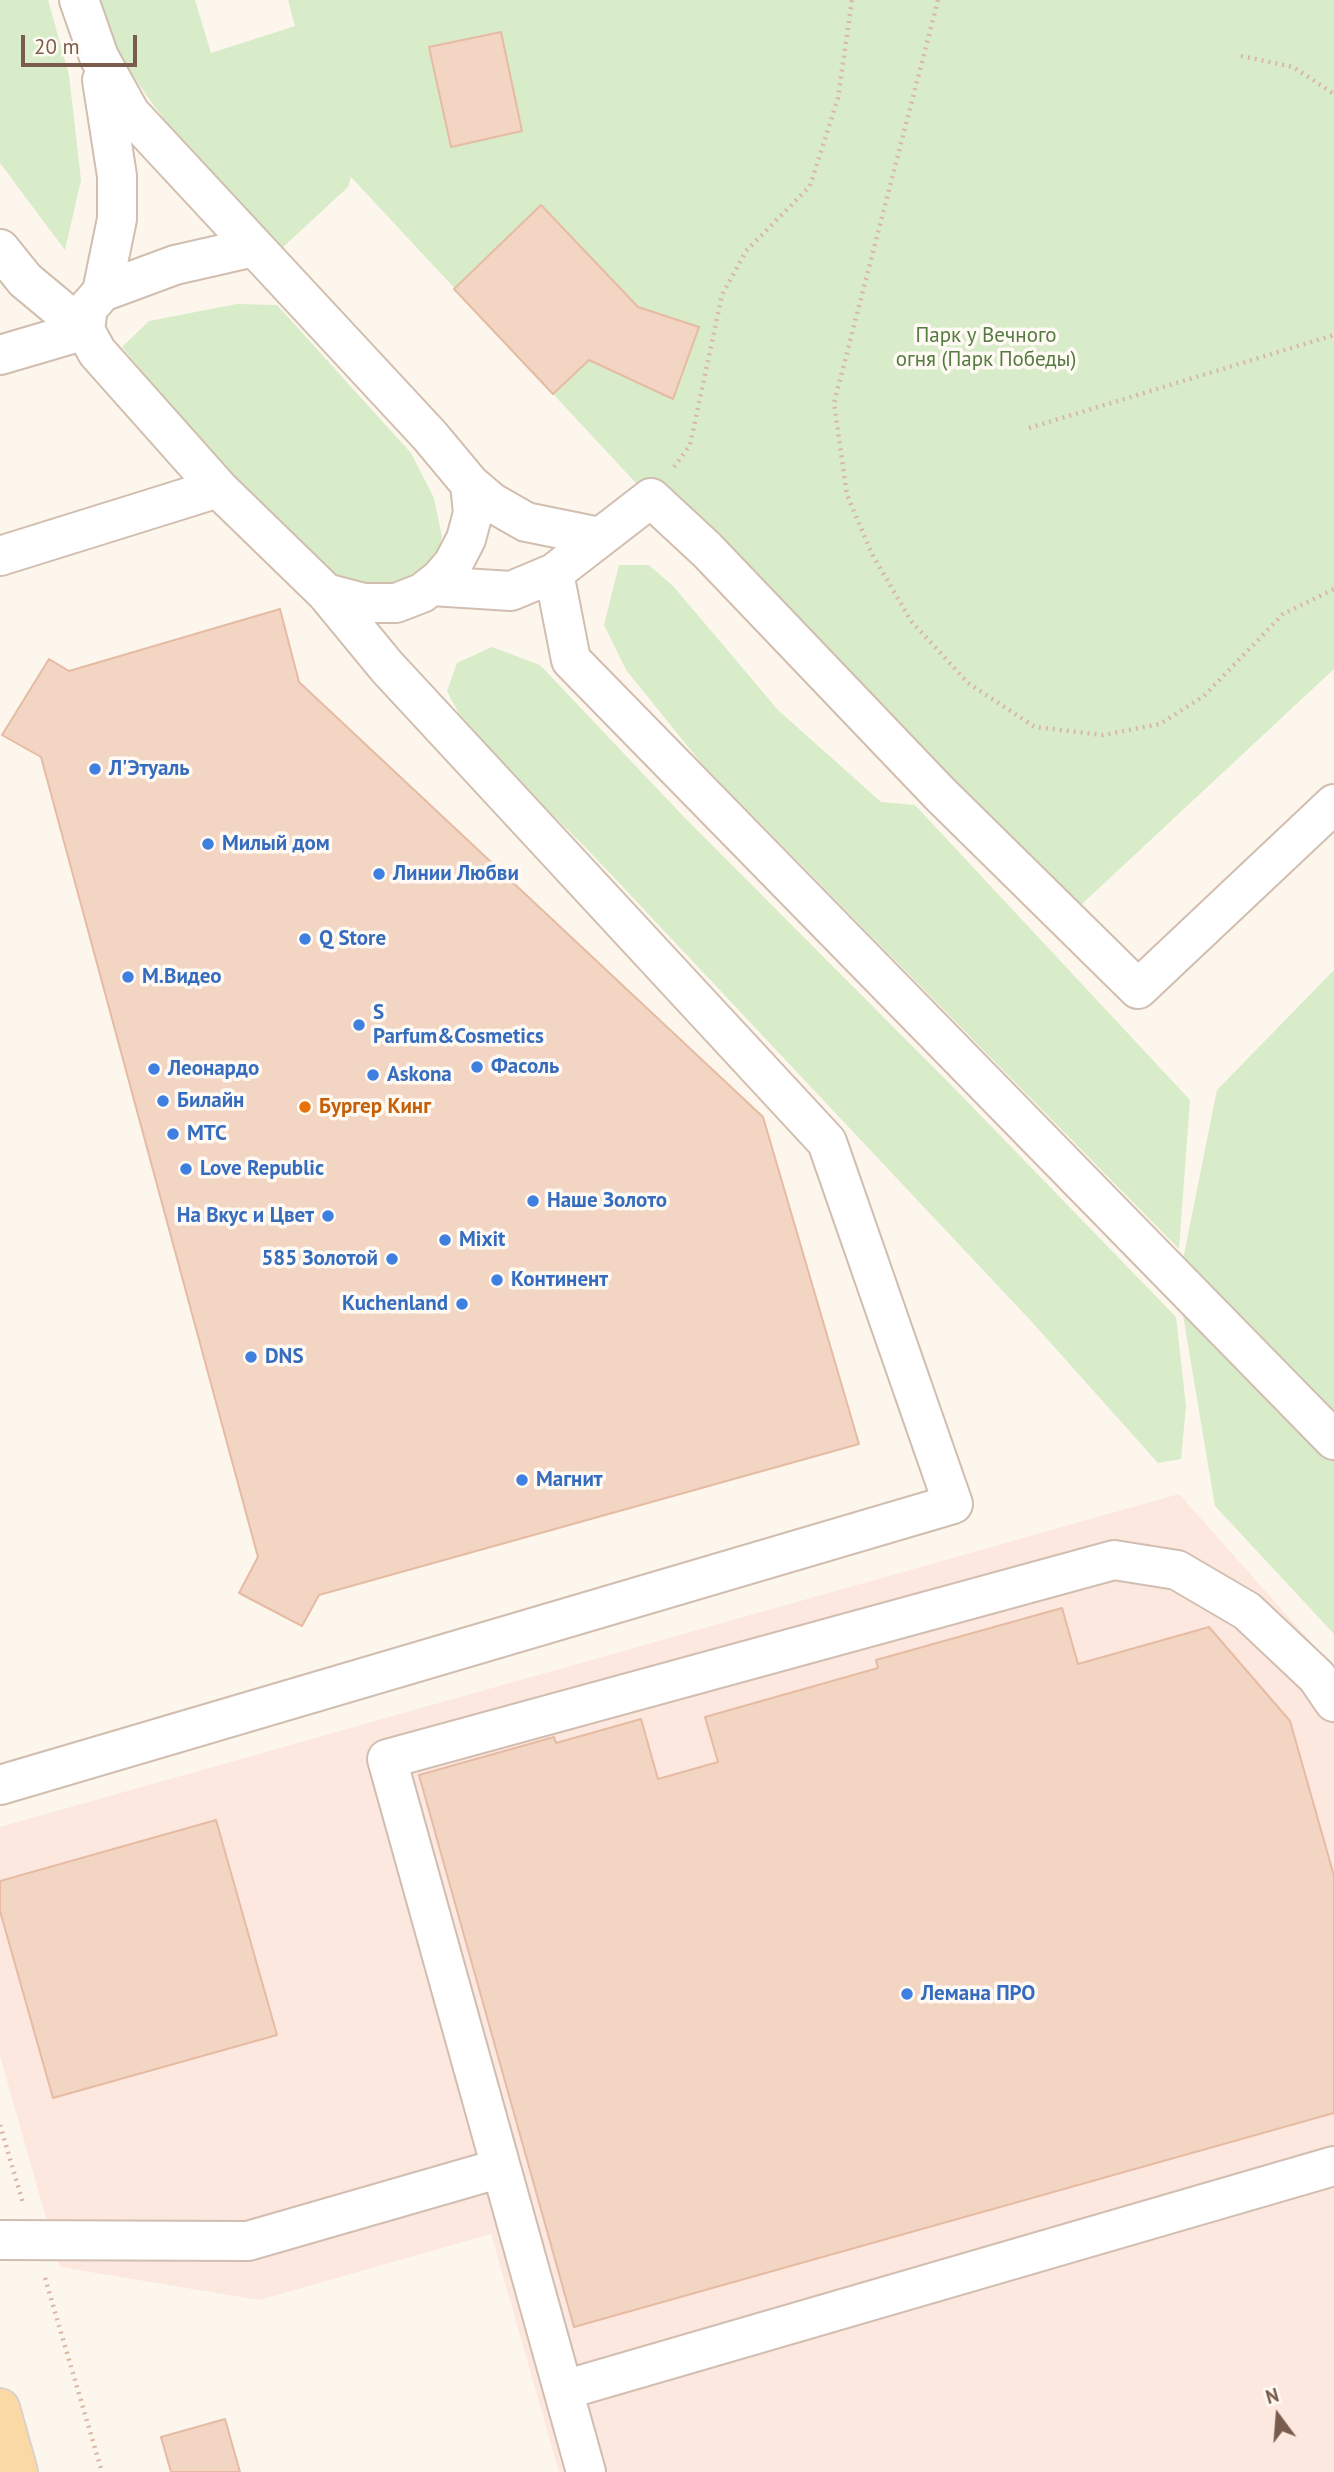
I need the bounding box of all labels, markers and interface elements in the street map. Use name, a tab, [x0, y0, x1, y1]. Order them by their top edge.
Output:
scale bar	[24, 21, 140, 65]
text: 20 m	[34, 33, 80, 60]
park label: Парк у Вечного огня (Парк Победы)	[896, 323, 1076, 373]
place label: Л'Этуаль	[109, 756, 190, 782]
marker: Л'Этуаль	[87, 761, 103, 777]
place label: Милый дом	[222, 831, 330, 857]
marker: Милый дом	[200, 836, 216, 852]
place label: Линии Любви	[393, 861, 519, 887]
marker: Линии Любви	[371, 866, 387, 882]
place label: Q Store	[319, 926, 386, 952]
marker: Q Store	[297, 931, 313, 947]
place label: М.Видео	[142, 964, 222, 990]
marker: М.Видео	[120, 969, 136, 985]
place label: S Parfum&Cosmetics	[373, 1000, 544, 1050]
marker: S Parfum&Cosmetics	[351, 1017, 367, 1033]
place label: Фасоль	[491, 1054, 559, 1080]
place label: Леонардо	[168, 1056, 259, 1082]
marker: Фасоль	[469, 1059, 485, 1075]
marker: Леонардо	[146, 1061, 162, 1077]
place label: Askona	[387, 1062, 452, 1088]
marker: Askona	[365, 1067, 381, 1083]
place label: Билайн	[177, 1088, 244, 1114]
marker: Билайн	[155, 1093, 171, 1109]
place label: Бургер Кинг	[319, 1094, 431, 1120]
marker: Бургер Кинг	[297, 1099, 313, 1115]
place label: МТС	[187, 1121, 227, 1147]
marker: МТС	[165, 1126, 181, 1142]
place label: Love Republic	[200, 1156, 324, 1182]
marker: Love Republic	[178, 1161, 194, 1177]
place label: Наше Золото	[547, 1188, 667, 1214]
marker: Наше Золото	[525, 1193, 541, 1209]
place label: На Вкус и Цвет	[177, 1203, 314, 1229]
marker: На Вкус и Цвет	[320, 1208, 336, 1224]
place label: Mixit	[459, 1227, 505, 1253]
marker: Mixit	[437, 1232, 453, 1248]
place label: 585 Золотой	[261, 1246, 378, 1272]
marker: 585 Золотой	[384, 1251, 400, 1267]
place label: Континент	[511, 1267, 608, 1293]
marker: Континент	[489, 1272, 505, 1288]
place label: Kuchenland	[342, 1291, 448, 1317]
marker: Kuchenland	[454, 1296, 470, 1312]
place label: DNS	[265, 1344, 304, 1370]
marker: DNS	[243, 1349, 259, 1365]
place label: Магнит	[536, 1467, 603, 1493]
marker: Магнит	[514, 1472, 530, 1488]
place label: Лемана ПРО	[921, 1981, 1035, 2007]
marker: Лемана ПРО	[899, 1986, 915, 2002]
north arrow	[1243, 2381, 1313, 2451]
text: N	[1263, 2383, 1282, 2409]

